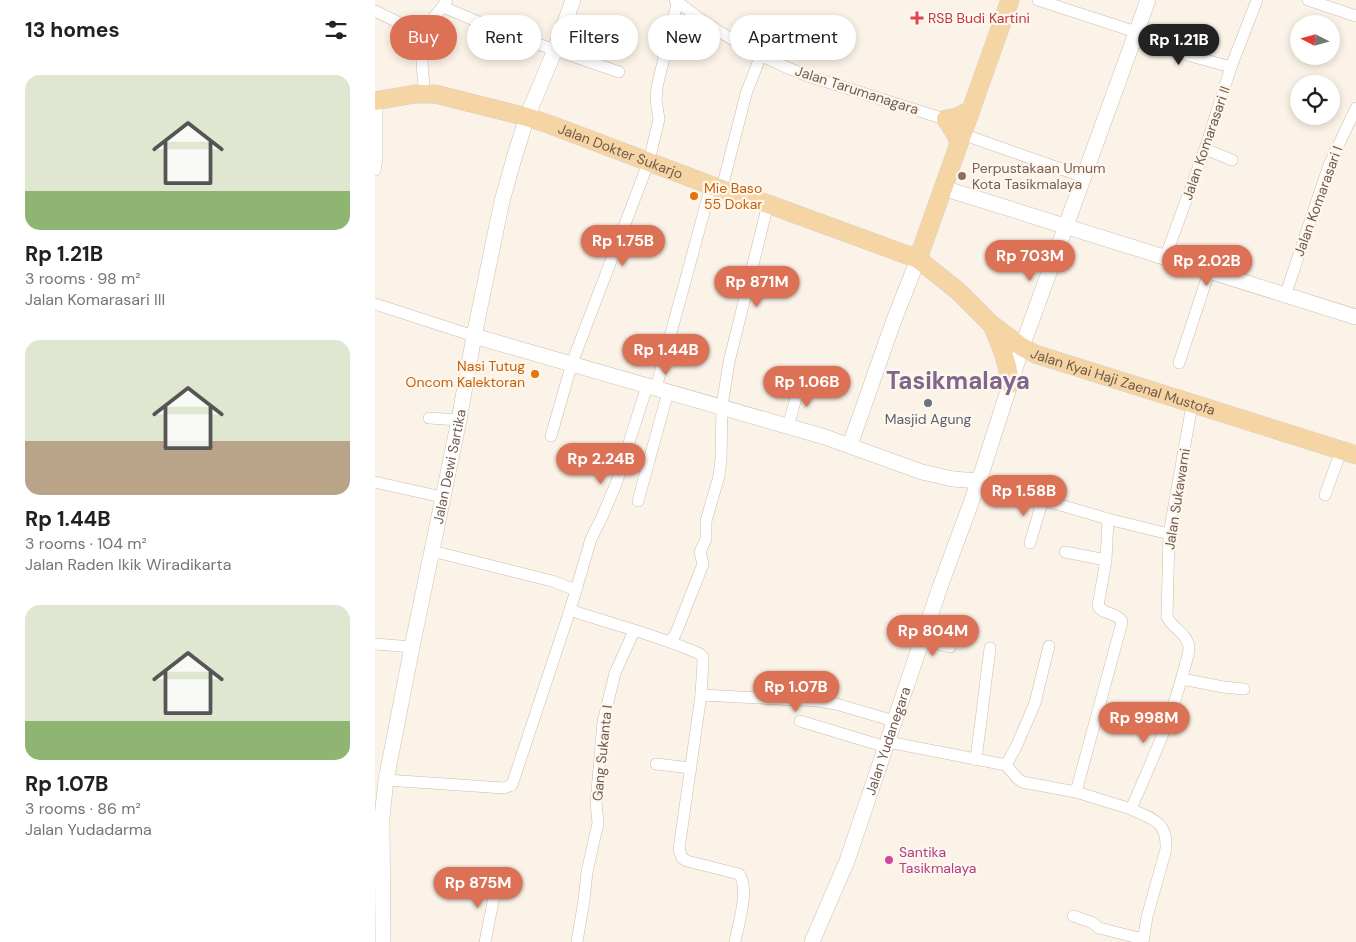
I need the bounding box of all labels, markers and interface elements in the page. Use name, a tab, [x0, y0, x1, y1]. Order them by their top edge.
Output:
place label: RSB Budi Kartini	[928, 9, 1030, 27]
marker: RSB Budi Kartini	[910, 11, 924, 25]
chip: Buy	[390, 15, 457, 60]
chip: Rent	[467, 15, 541, 60]
chip: Filters	[551, 15, 638, 60]
chip: New	[648, 15, 720, 60]
chip: Apartment	[730, 15, 856, 60]
north arrow	[1290, 15, 1340, 65]
map controls	[1290, 15, 1340, 125]
text: 13 homes	[25, 16, 120, 44]
icon: filters	[322, 16, 350, 44]
pin: Rp 1.21B	[1127, 23, 1231, 66]
text: Rp 1.21B	[1149, 29, 1209, 50]
street label: Jalan Tarumanagara	[793, 62, 921, 118]
button: locate	[1290, 75, 1340, 125]
street label: Jalan Komarasari II	[1178, 84, 1234, 202]
icon: home	[143, 108, 233, 198]
street label: Jalan Dokter Sukarjo	[556, 119, 685, 183]
street label: Jalan Komarasari I	[1290, 143, 1346, 259]
place label: Perpustakaan Umum Kota Tasikmalaya	[972, 159, 1106, 193]
marker: Perpustakaan Umum Kota Tasikmalaya	[956, 170, 968, 182]
place label: Mie Baso 55 Dokar	[704, 179, 763, 213]
marker: Mie Baso 55 Dokar	[688, 190, 700, 202]
pin: Rp 1.75B	[571, 224, 675, 267]
text: Rp 1.75B	[592, 230, 654, 251]
text: Rp 1.21B	[25, 240, 103, 268]
pin: Rp 703M	[984, 240, 1076, 282]
pin: Rp 2.02B	[1155, 244, 1259, 287]
text: Rp 703M	[996, 245, 1064, 266]
text: Rp 2.02B	[1173, 250, 1241, 271]
pin: Rp 871M	[711, 266, 803, 308]
text: 3 rooms · 98 m²	[25, 268, 141, 289]
text: Rp 871M	[725, 271, 789, 292]
text: Jalan Komarasari III	[25, 289, 165, 310]
pin: Rp 1.44B	[614, 334, 718, 376]
text: Rp 1.44B	[633, 339, 699, 360]
street label: Jalan Kyai Haji Zaenal Mustofa	[1027, 344, 1217, 419]
place label: Nasi Tutug Oncom Kalektoran	[406, 357, 525, 391]
district label: Tasikmalaya	[886, 365, 1030, 396]
pin: Rp 1.06B	[755, 366, 859, 408]
marker: Nasi Tutug Oncom Kalektoran	[529, 368, 541, 380]
text: Rp 1.06B	[774, 371, 840, 392]
icon: home	[143, 373, 233, 463]
marker: Masjid Agung	[922, 397, 934, 409]
street label: Jalan Dewi Sartika	[429, 408, 470, 526]
place label: Masjid Agung	[885, 410, 972, 428]
pin: Rp 2.24B	[549, 442, 653, 485]
street label: Jalan Sukawarni	[1160, 447, 1194, 551]
text: Rp 2.24B	[567, 448, 635, 469]
pin: Rp 1.58B	[972, 474, 1076, 517]
text: Rp 1.58B	[992, 480, 1056, 501]
text: Rp 1.44B	[25, 505, 111, 533]
text: 3 rooms · 104 m²	[25, 533, 147, 554]
text: Jalan Raden Ikik Wiradikarta	[25, 554, 231, 575]
pin: Rp 804M	[887, 614, 979, 657]
text: Rp 804M	[898, 620, 968, 641]
icon: home	[143, 638, 233, 728]
pin: Rp 1.07B	[744, 670, 848, 713]
text: Rp 1.07B	[764, 676, 828, 697]
street label: Jalan Yudanegara	[861, 684, 915, 798]
pin: Rp 998M	[1098, 702, 1190, 744]
street label: Gang Sukanta I	[588, 704, 616, 802]
text: Rp 998M	[1110, 707, 1178, 728]
text: Rp 1.07B	[25, 770, 108, 798]
text: 3 rooms · 86 m²	[25, 798, 141, 819]
text: Jalan Yudadarma	[25, 819, 152, 840]
place label: Santika Tasikmalaya	[899, 843, 976, 877]
marker: Santika Tasikmalaya	[883, 854, 895, 866]
pin: Rp 875M	[432, 866, 524, 909]
text: Rp 875M	[445, 872, 511, 893]

